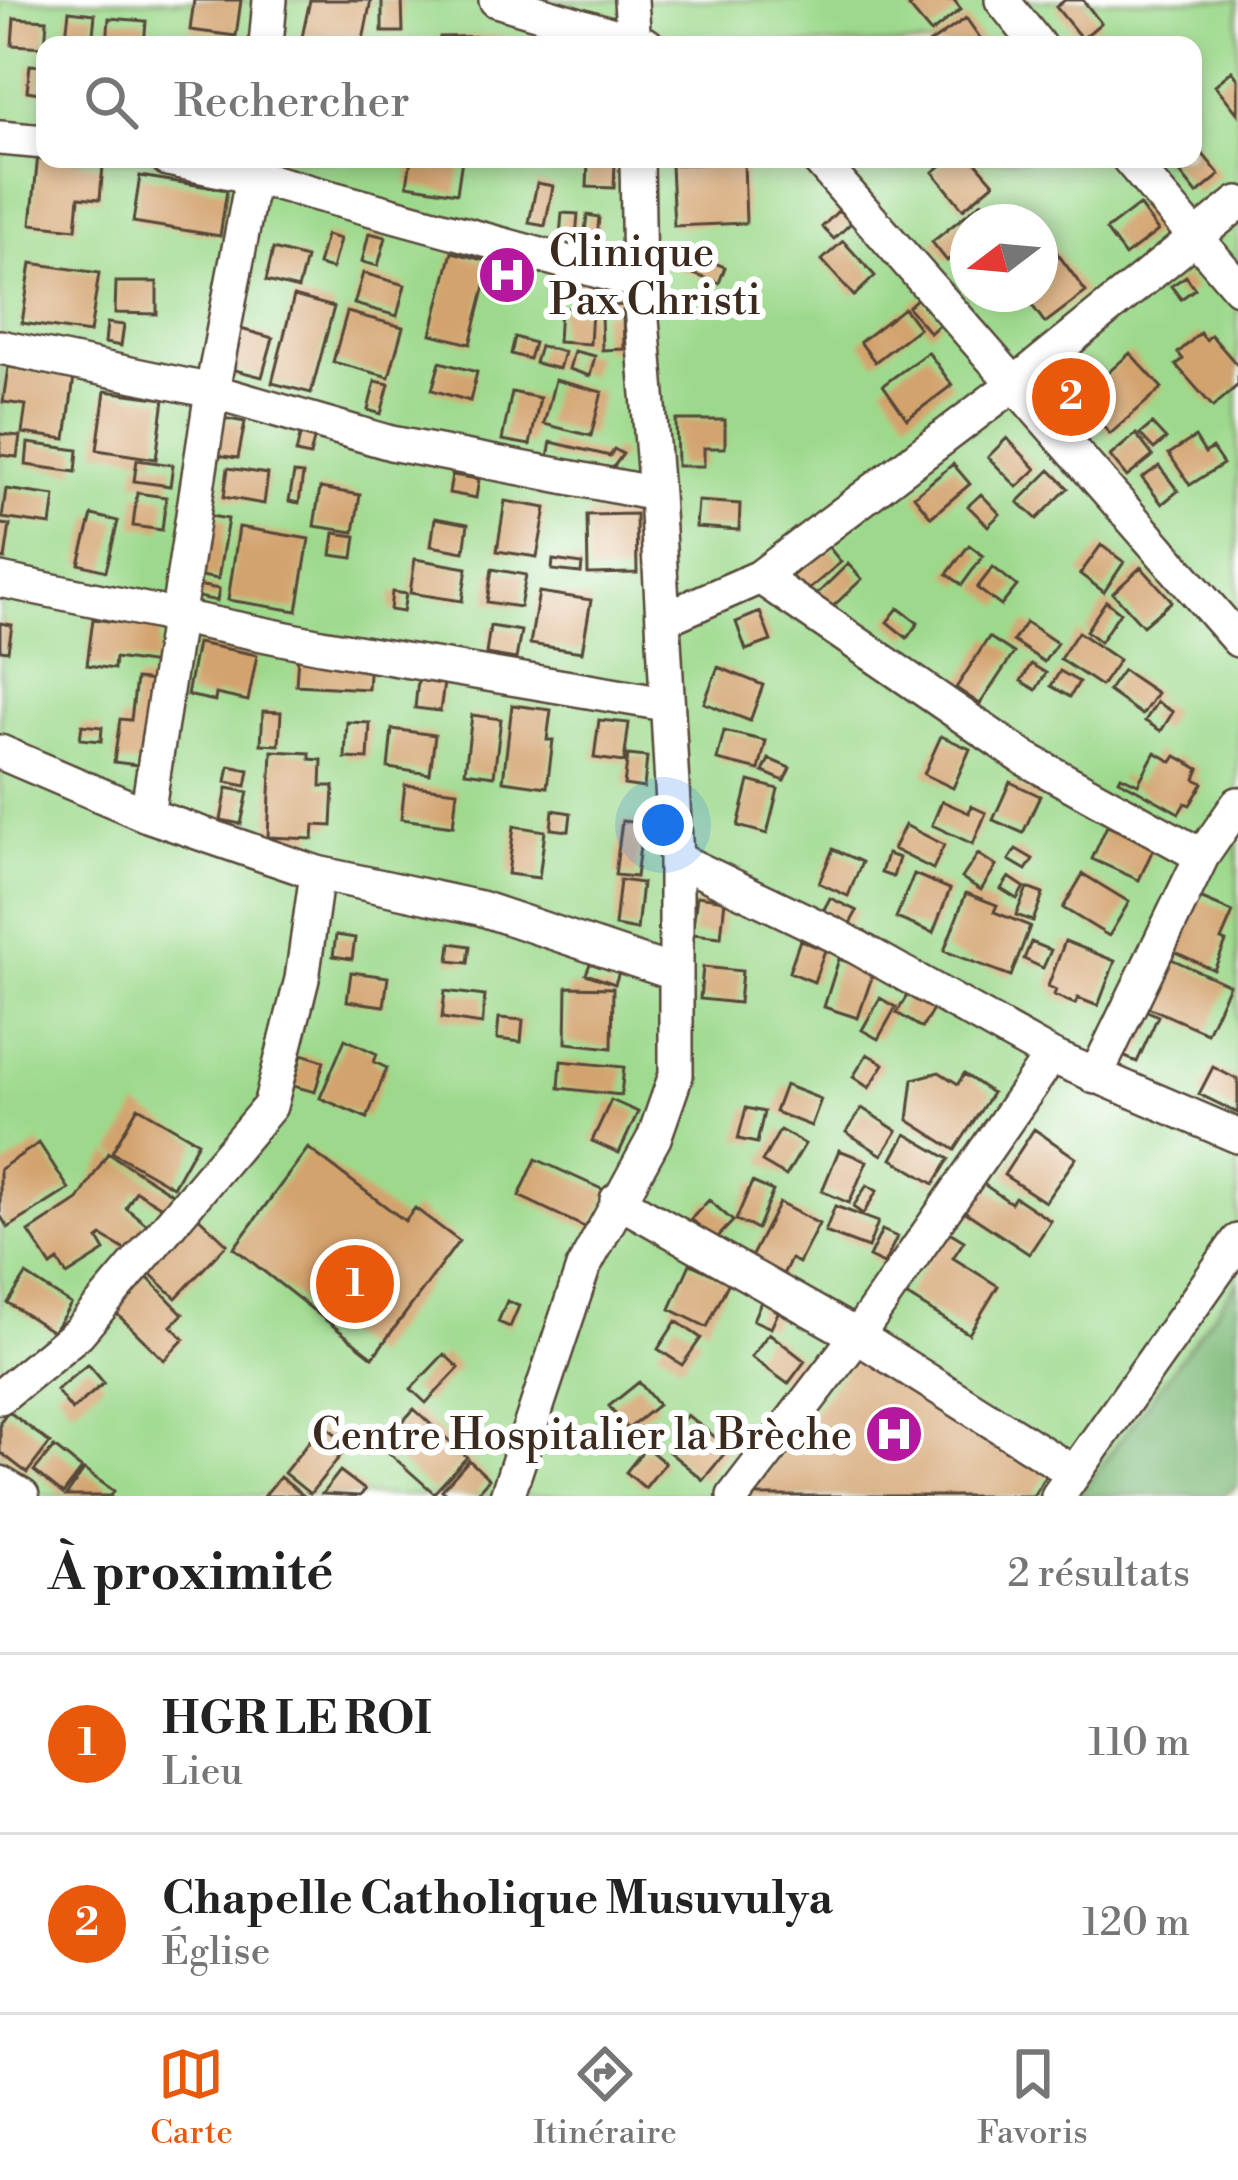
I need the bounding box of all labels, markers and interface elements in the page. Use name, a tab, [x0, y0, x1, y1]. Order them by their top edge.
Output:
search box	[36, 36, 1202, 168]
icon: search	[78, 69, 144, 135]
text: Rechercher	[174, 74, 410, 131]
north arrow	[950, 204, 1058, 312]
place label: Clinique Pax Christi	[549, 227, 761, 328]
hospital icon: Clinique Pax Christi	[476, 244, 538, 306]
pin: 2	[1032, 352, 1110, 442]
your location	[633, 795, 693, 855]
pin: 1	[316, 1239, 394, 1329]
hospital icon: Centre Hospitalier la Brèche	[863, 1403, 925, 1465]
place label: Centre Hospitalier la Brèche	[312, 1410, 852, 1463]
text: À proximité	[48, 1542, 333, 1606]
text: 2 résultats	[1008, 1550, 1190, 1599]
text: HGR LE ROI	[162, 1691, 432, 1748]
text: 1	[78, 1719, 96, 1768]
text: 110 m	[1088, 1719, 1190, 1768]
text: Lieu	[162, 1748, 243, 1797]
text: Chapelle Catholique Musuvulya	[162, 1871, 833, 1928]
text: 2	[75, 1899, 99, 1948]
text: 120 m	[1082, 1899, 1190, 1948]
text: Église	[162, 1928, 270, 1977]
tab: Carte	[150, 2041, 233, 2154]
tab: Itinéraire	[533, 2041, 677, 2154]
tab: Favoris	[977, 2041, 1088, 2154]

